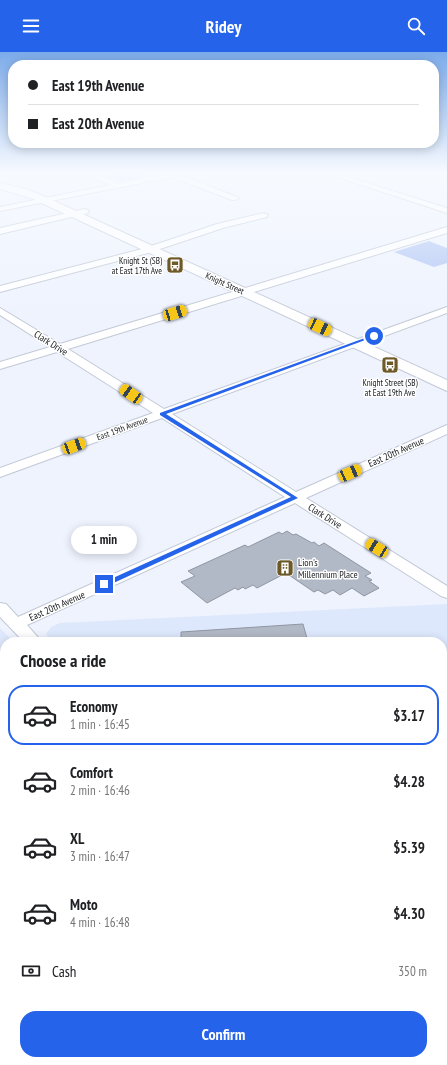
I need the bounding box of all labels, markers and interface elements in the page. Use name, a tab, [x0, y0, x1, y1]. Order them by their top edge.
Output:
icon: menu	[20, 15, 42, 37]
text: Ridey	[206, 15, 241, 38]
icon: search	[405, 15, 427, 37]
text: East 19th Avenue	[52, 76, 144, 95]
text: East 20th Avenue	[52, 114, 144, 133]
place label: Knight St (SB) at East 17th Ave	[112, 255, 163, 276]
bus stop icon: Knight St (SB) at East 17th Ave	[165, 255, 185, 275]
street label: Knight Street	[204, 270, 246, 297]
car	[162, 304, 188, 322]
car	[307, 316, 333, 338]
route start	[365, 327, 383, 345]
street label: Clark Drive	[32, 328, 70, 358]
bus stop icon: Knight Street (SB) at East 19th Ave	[380, 355, 400, 375]
place label: Knight Street (SB) at East 19th Ave	[362, 377, 419, 398]
car	[118, 382, 144, 406]
street label: East 19th Avenue	[95, 414, 149, 442]
street label: East 20th Avenue	[366, 434, 426, 470]
car	[61, 436, 87, 456]
car	[337, 463, 363, 483]
street label: Clark Drive	[306, 501, 344, 531]
callout: 1 min	[71, 526, 137, 554]
text: 1 min	[91, 531, 117, 548]
car	[364, 537, 390, 559]
place label: Lion's Millennium Place	[298, 556, 358, 581]
building icon: Lion's Millennium Place	[275, 558, 295, 578]
route end	[95, 575, 113, 593]
street label: East 20th Avenue	[27, 588, 87, 624]
text: Choose a ride	[20, 649, 106, 672]
icon: car	[22, 697, 58, 733]
text: Economy	[70, 697, 118, 716]
text: $3.17	[393, 706, 425, 725]
text: 1 min · 16:45	[70, 716, 130, 733]
icon: car	[22, 763, 58, 799]
text: Comfort	[70, 763, 113, 782]
text: $4.28	[393, 772, 425, 791]
text: 2 min · 16:46	[70, 782, 130, 799]
icon: car	[22, 829, 58, 865]
text: XL	[70, 829, 84, 848]
text: $5.39	[393, 838, 425, 857]
text: 3 min · 16:47	[70, 848, 130, 865]
icon: car	[22, 895, 58, 931]
text: Moto	[70, 895, 98, 914]
text: $4.30	[393, 904, 425, 923]
text: 4 min · 16:48	[70, 914, 130, 931]
icon: cash	[20, 960, 42, 982]
text: Cash	[52, 962, 76, 981]
text: 350 m	[398, 963, 427, 980]
button: Confirm	[20, 1011, 427, 1057]

